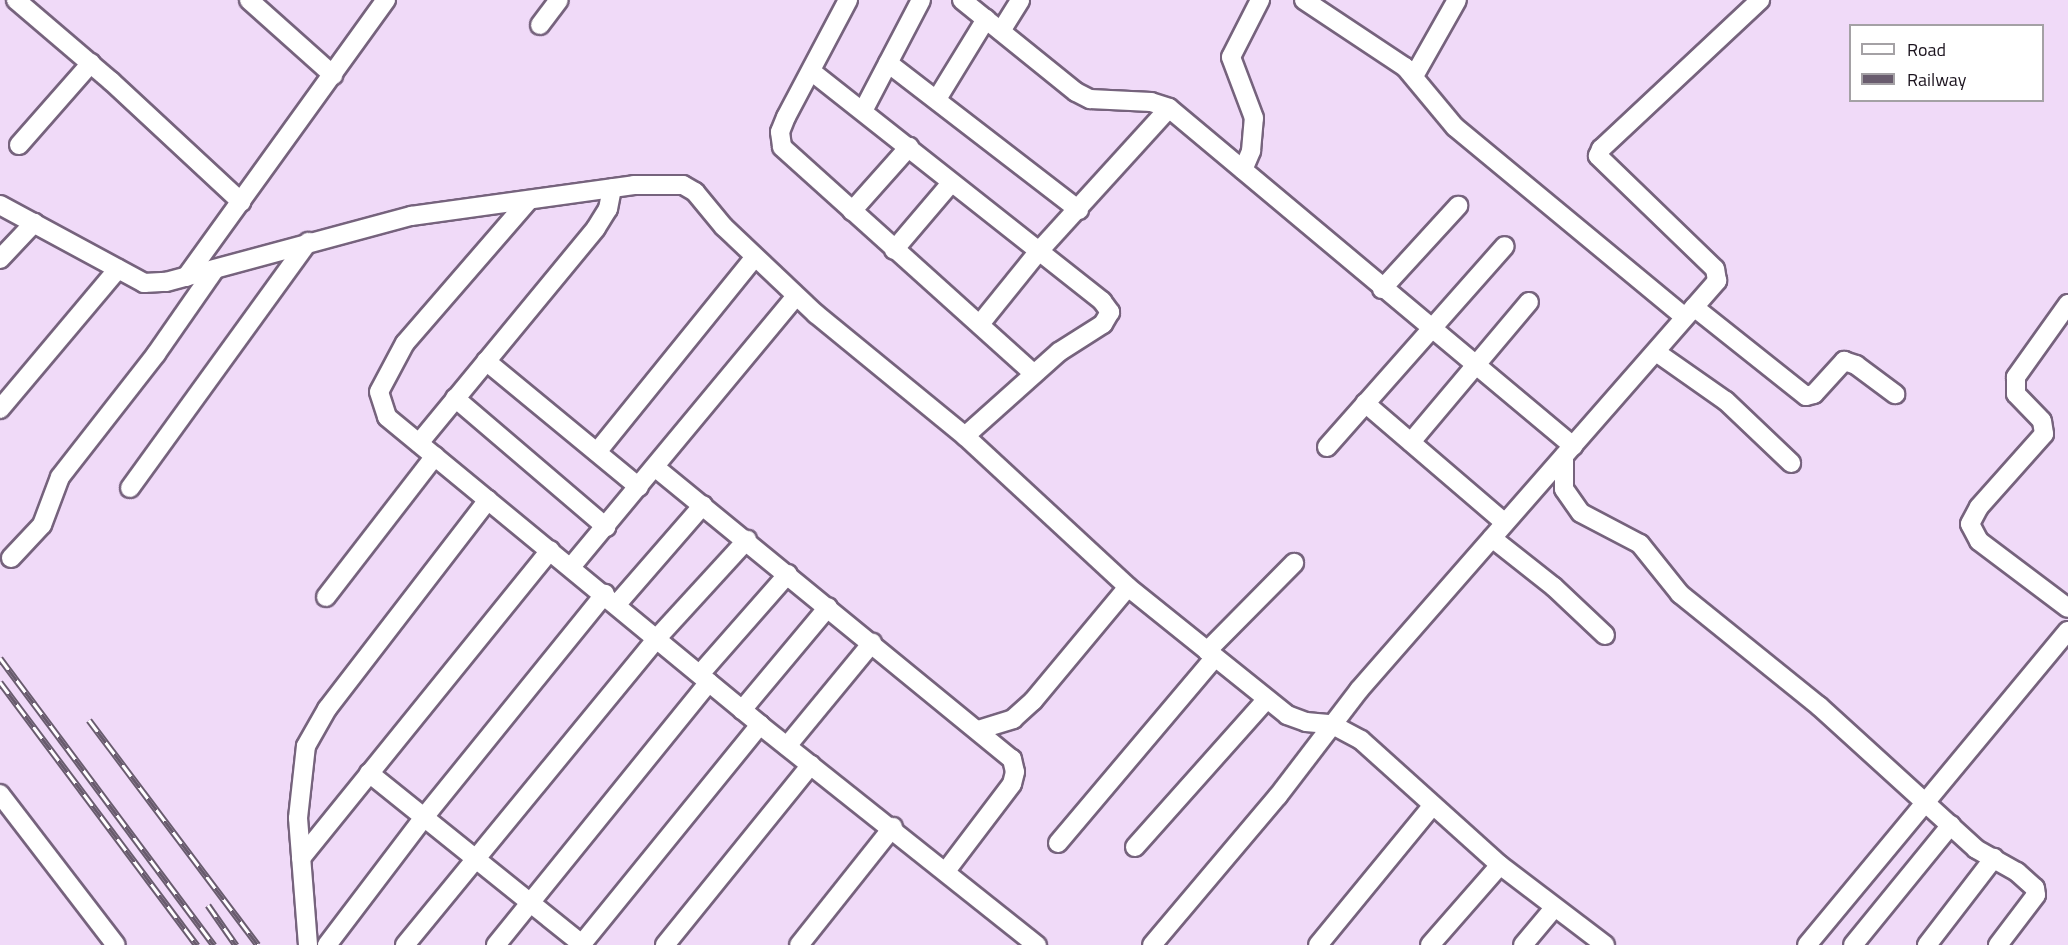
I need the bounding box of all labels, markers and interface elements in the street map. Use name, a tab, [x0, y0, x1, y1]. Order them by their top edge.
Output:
legend	[1849, 24, 2044, 102]
text: Road	[1907, 36, 1946, 63]
text: Railway	[1907, 66, 1966, 93]

